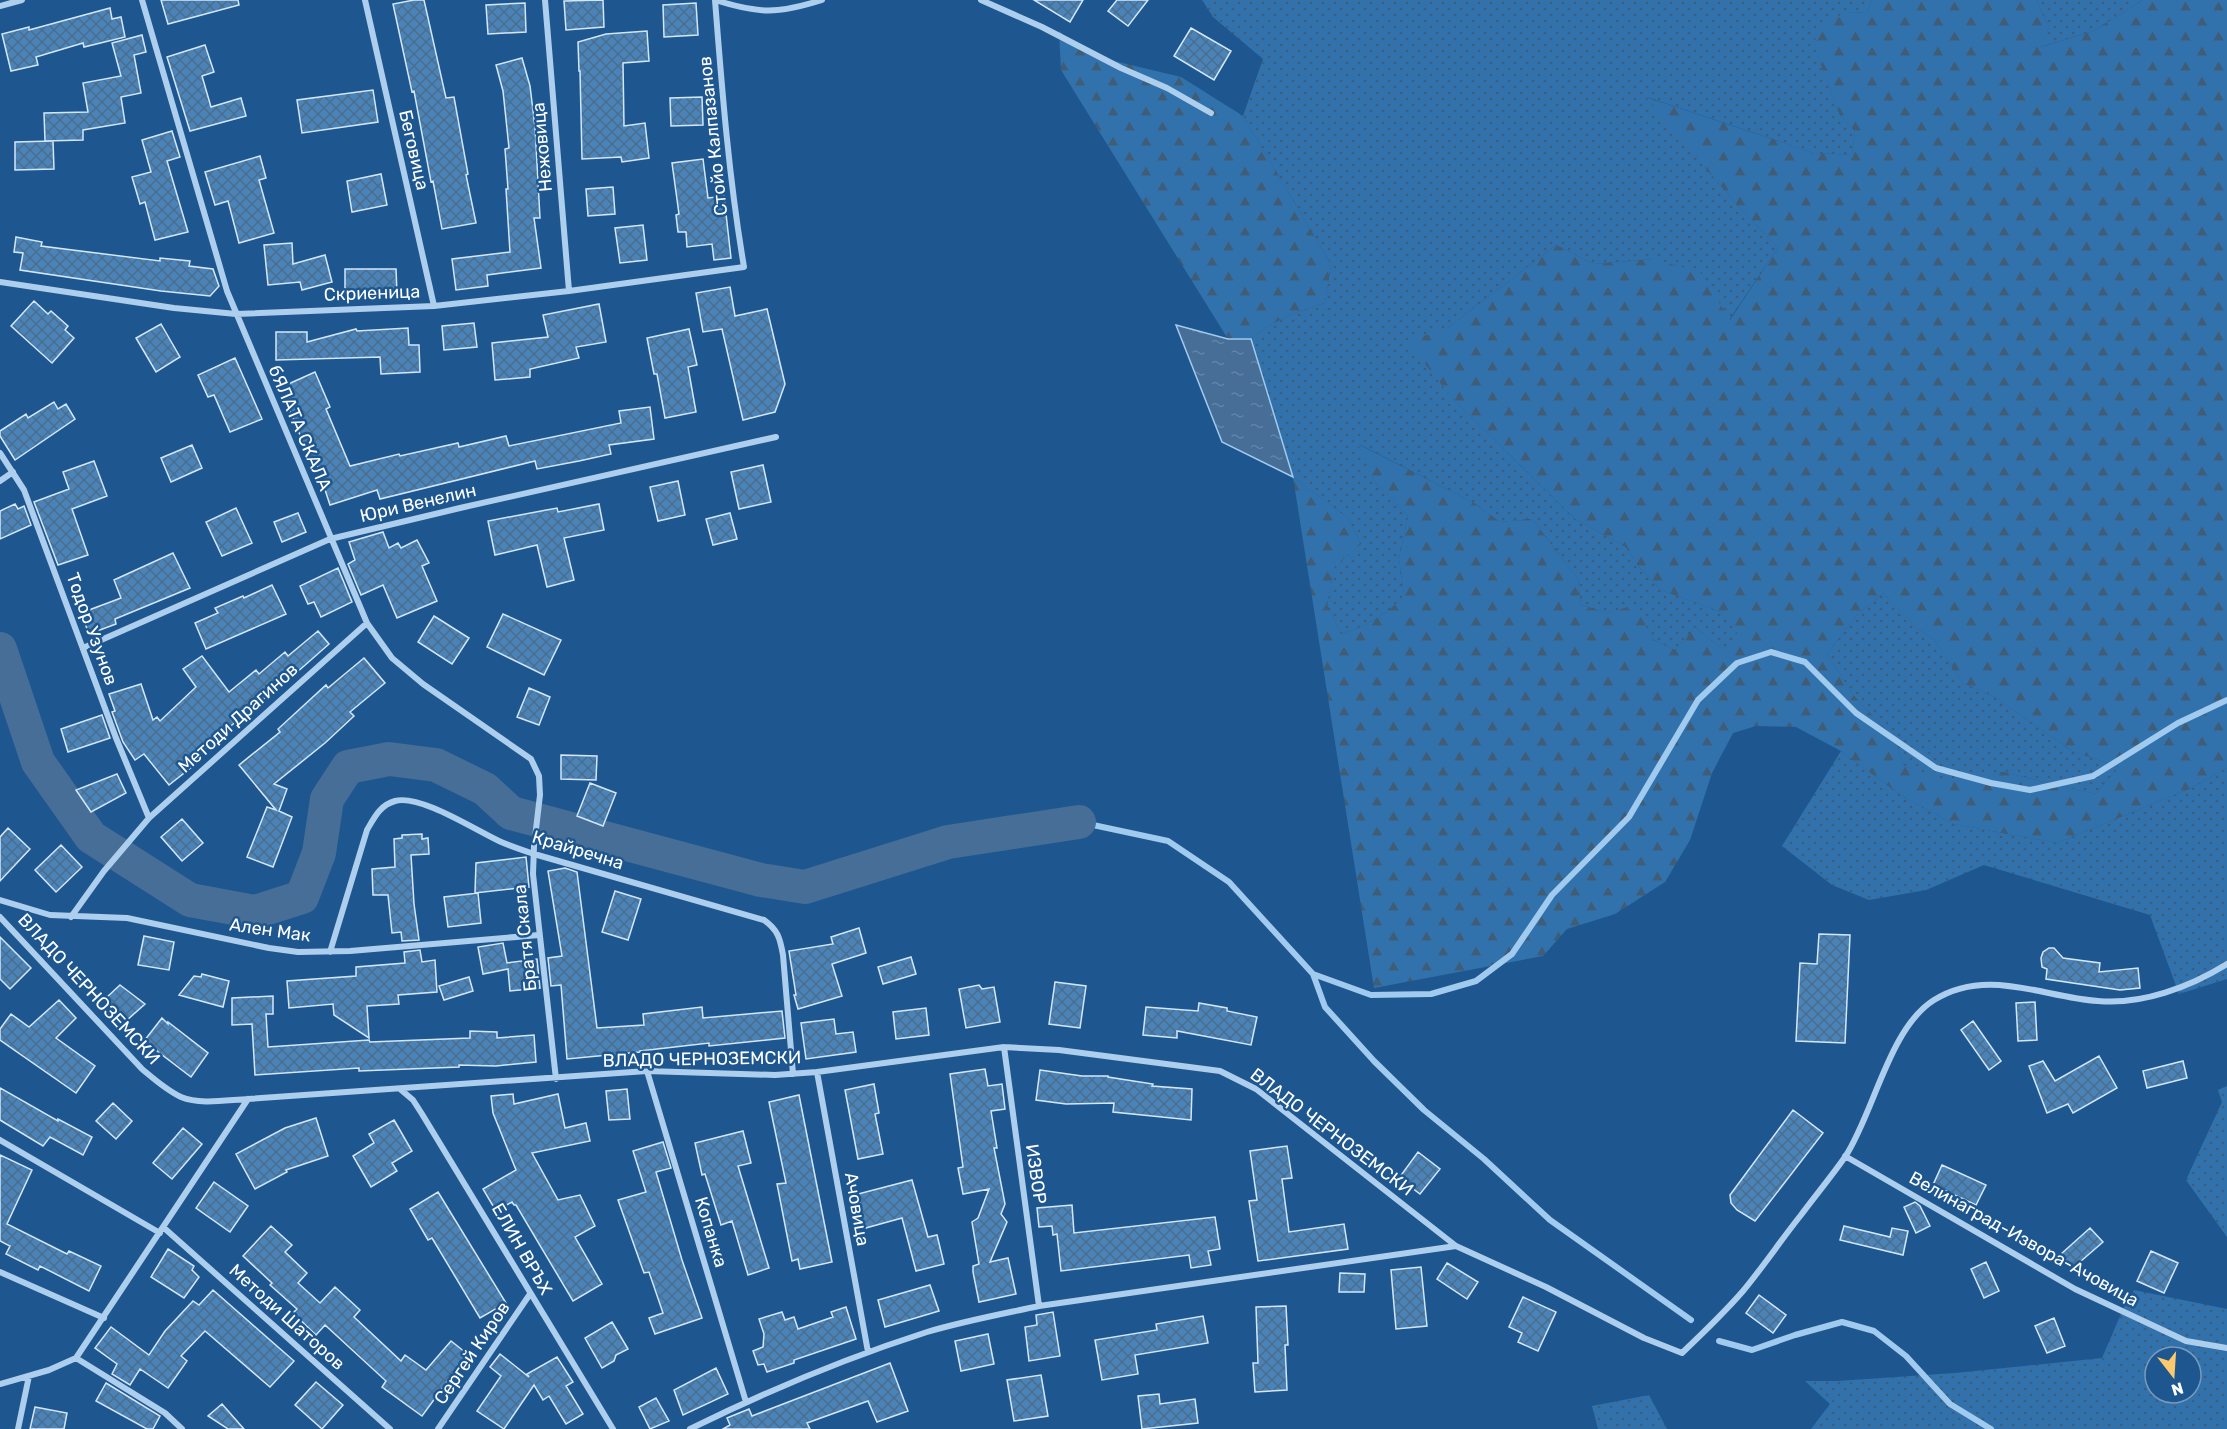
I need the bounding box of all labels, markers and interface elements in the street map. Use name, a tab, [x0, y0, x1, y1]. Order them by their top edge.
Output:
street label: Стойо Калпазанов	[694, 55, 732, 217]
street label: Нежовица	[527, 101, 557, 193]
street label: Беговица	[394, 108, 434, 192]
street label: Скриеница	[323, 280, 421, 306]
street label: бЯЛАТА СКАЛА	[264, 362, 336, 494]
street label: Юри Венелин	[358, 479, 478, 527]
street label: Тодор Узунов	[61, 570, 123, 688]
street label: Методи Драгинов	[174, 658, 302, 778]
street label: Крайречна	[529, 826, 627, 874]
street label: Братя Скала	[508, 883, 542, 993]
street label: ВЛАДО ЧЕРНОЗЕМСКИ	[13, 909, 165, 1069]
street label: Ален Мак	[228, 913, 312, 947]
street label: ВЛАДО ЧЕРНОЗЕМСКИ	[603, 1046, 801, 1072]
street label: ВЛАДО ЧЕРНОЗЕМСКИ	[1246, 1063, 1418, 1201]
street label: ИЗВОР	[1021, 1143, 1051, 1205]
street label: Велинаград-Извора-Ачовица	[1905, 1167, 2143, 1311]
street label: Ачовица	[840, 1170, 874, 1248]
street label: Копанка	[690, 1194, 732, 1270]
street label: ЕЛИН ВРЪХ	[487, 1199, 557, 1299]
street label: Методи Шаторов	[225, 1259, 349, 1375]
street label: Сергей Киров	[429, 1297, 515, 1409]
north arrow	[2143, 1345, 2203, 1405]
text: N	[2169, 1378, 2186, 1400]

